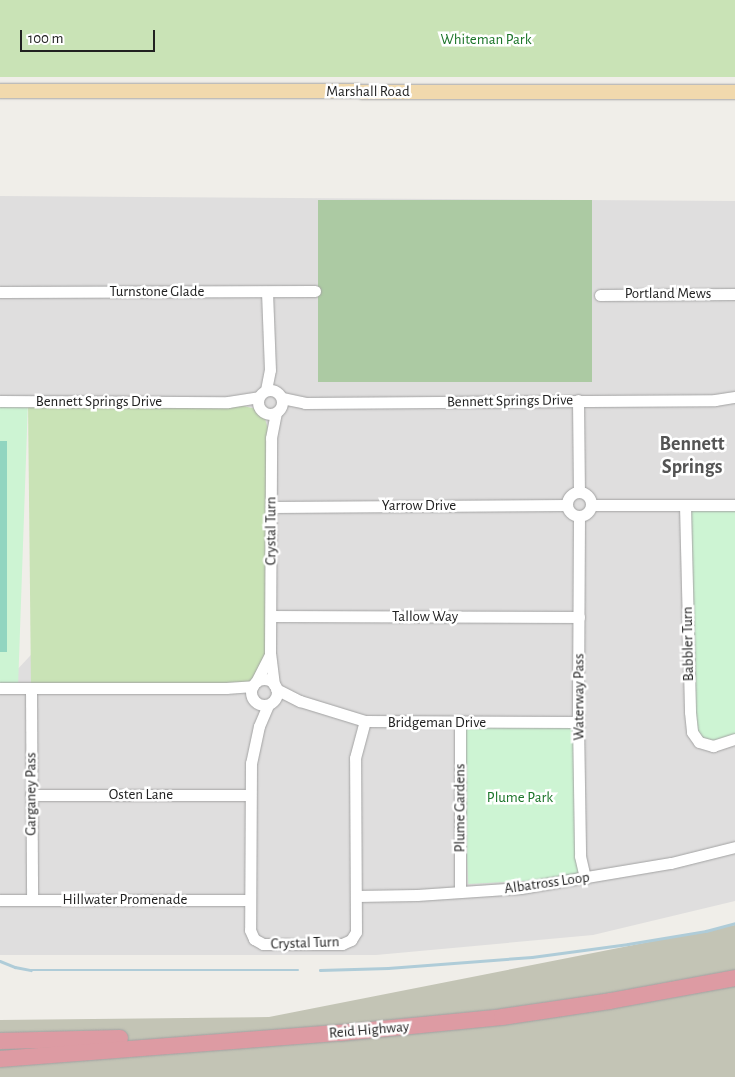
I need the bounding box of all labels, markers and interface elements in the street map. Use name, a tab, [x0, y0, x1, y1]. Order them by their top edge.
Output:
scale bar	[22, 20, 158, 52]
text: 100 m	[28, 31, 63, 46]
park label: Whiteman Park	[440, 31, 532, 49]
street label: Marshall Road	[326, 83, 410, 101]
street label: Turnstone Glade	[110, 283, 204, 301]
street label: Portland Mews	[625, 285, 711, 303]
street label: Bennett Springs Drive	[447, 391, 573, 411]
street label: Bennett Springs Drive	[36, 393, 162, 411]
district label: Bennett Springs	[660, 432, 724, 479]
street label: Crystal Turn	[262, 497, 280, 565]
street label: Yarrow Drive	[382, 497, 456, 515]
street label: Babbler Turn	[678, 607, 698, 681]
street label: Tallow Way	[392, 608, 458, 626]
street label: Waterway Pass	[570, 654, 588, 740]
street label: Bridgeman Drive	[388, 714, 486, 732]
street label: Garganey Pass	[22, 752, 40, 836]
street label: Plume Gardens	[451, 764, 469, 852]
street label: Osten Lane	[109, 786, 173, 804]
park label: Plume Park	[487, 789, 553, 807]
street label: Albatross Loop	[503, 868, 591, 898]
street label: Hillwater Promenade	[63, 891, 187, 909]
street label: Crystal Turn	[270, 933, 340, 953]
street label: Reid Highway	[328, 1018, 410, 1042]

